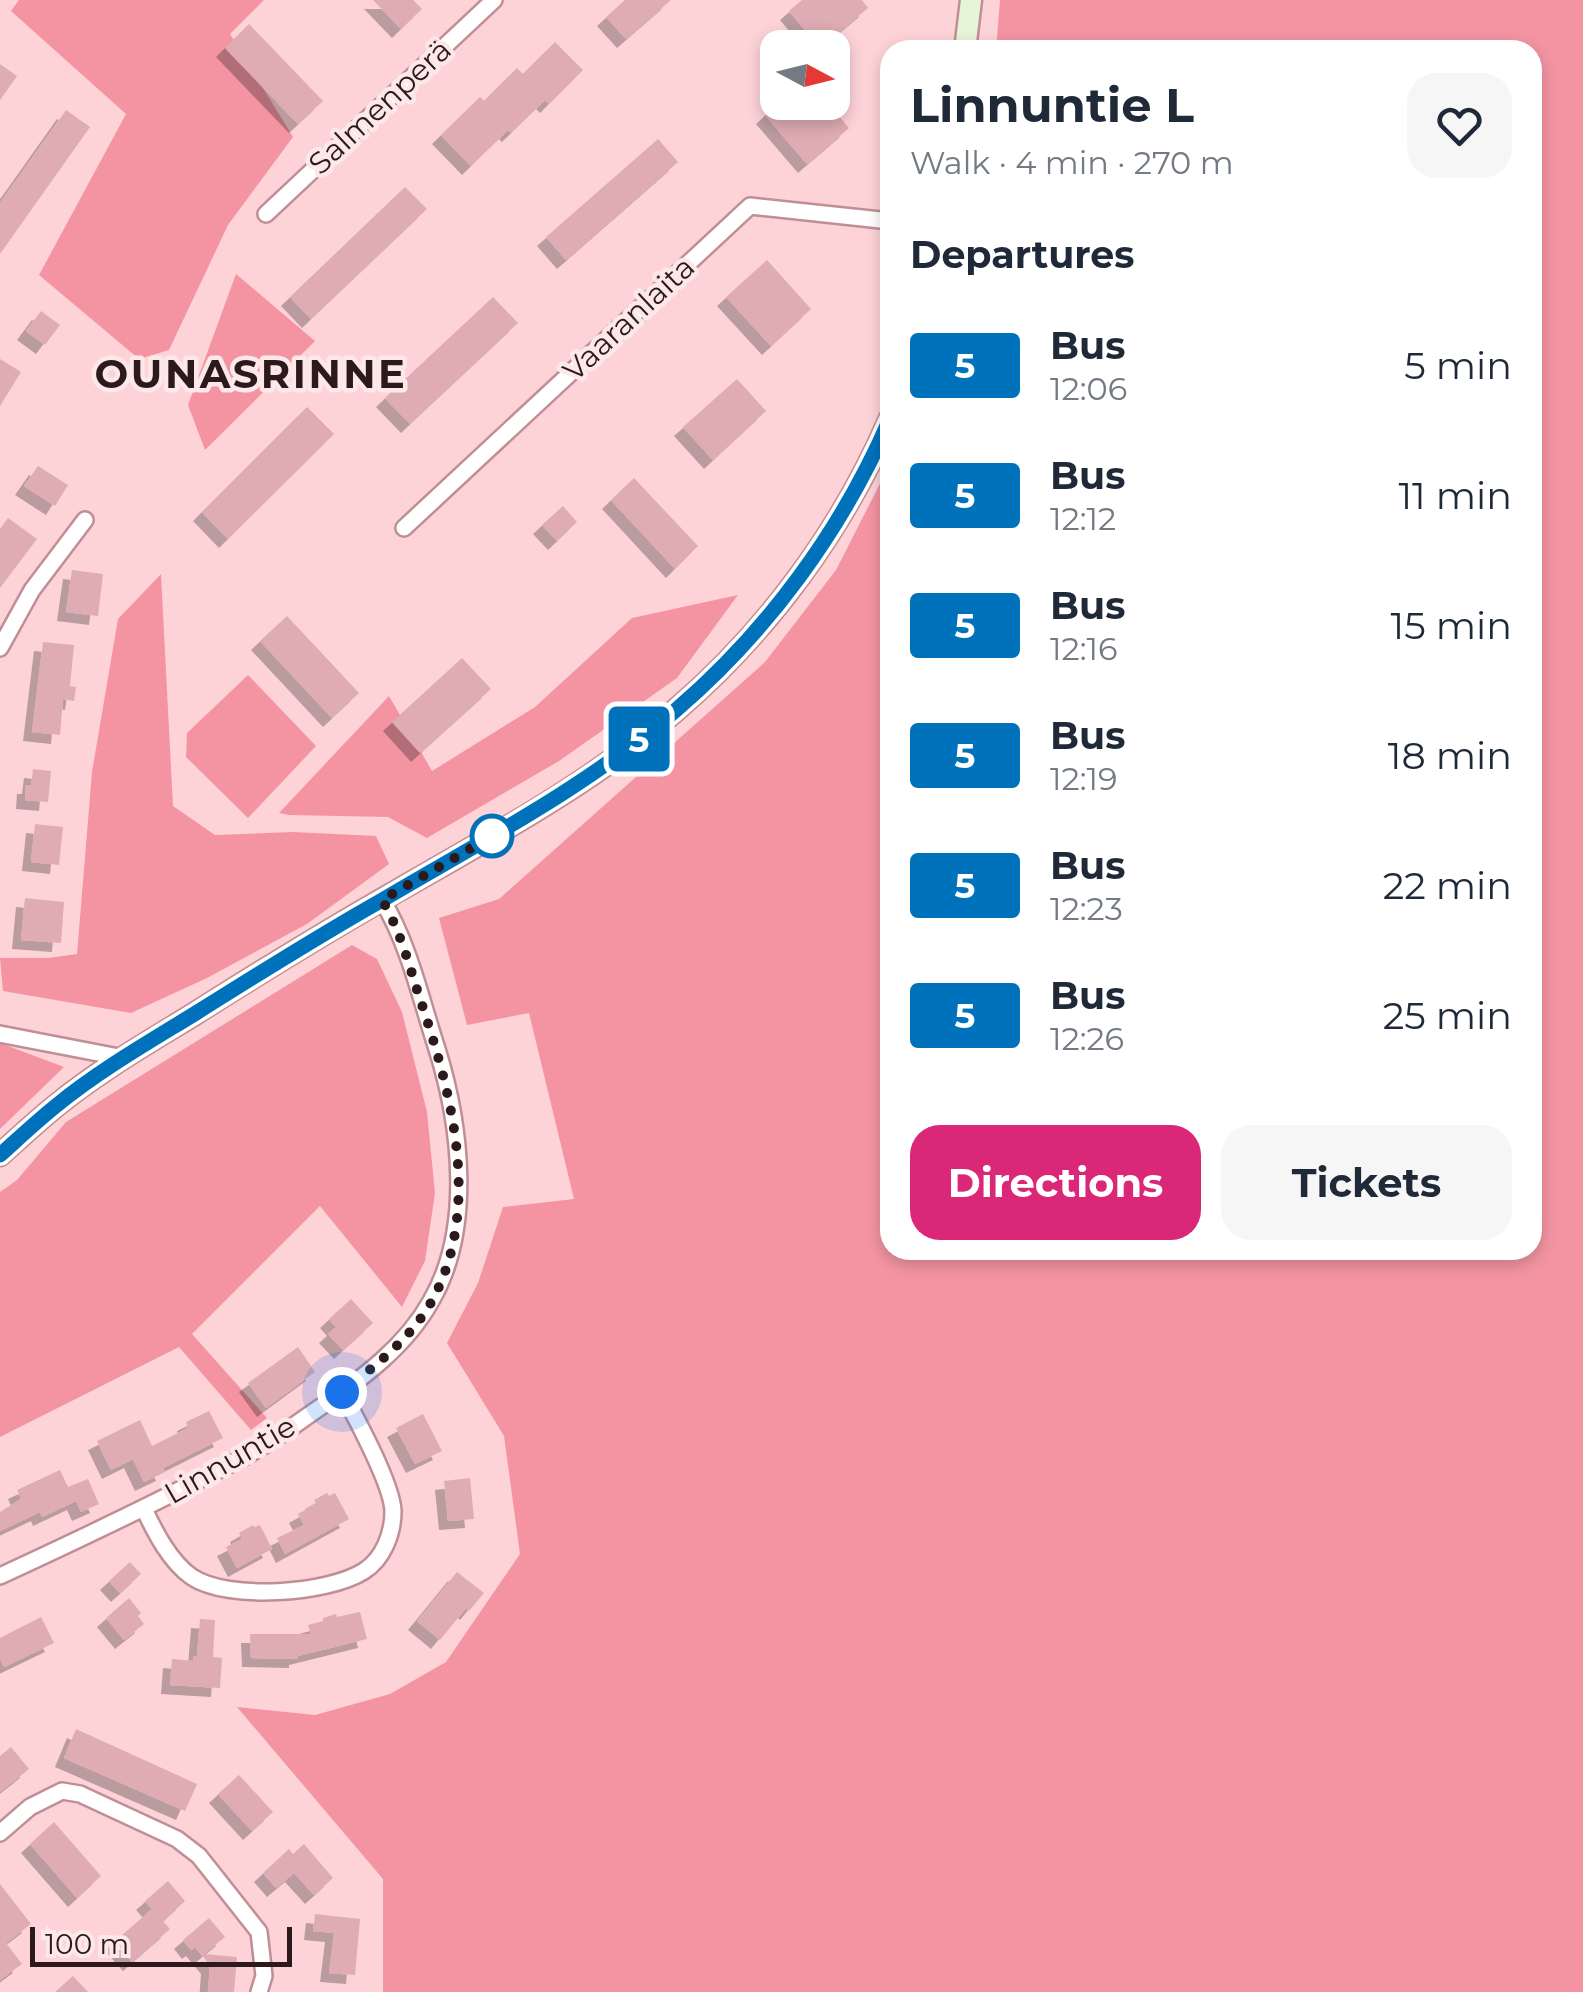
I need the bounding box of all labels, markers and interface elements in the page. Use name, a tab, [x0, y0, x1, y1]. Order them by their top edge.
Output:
north arrow	[760, 30, 850, 120]
map controls	[760, 30, 850, 120]
street label: Salmenperä	[301, 31, 459, 182]
button: heart	[1407, 73, 1512, 178]
text: Linnuntie L	[910, 76, 1194, 134]
text: Walk · 4 min · 270 m	[910, 143, 1234, 182]
text: Departures	[910, 231, 1134, 278]
street label: Vaaranlaita	[555, 248, 702, 389]
text: Bus	[1050, 322, 1125, 369]
text: 5 min	[1404, 342, 1512, 389]
text: 5	[955, 344, 975, 387]
district label: OUNASRINNE	[95, 349, 407, 398]
text: 12:06	[1050, 369, 1127, 408]
text: Bus	[1050, 452, 1125, 499]
text: 11 min	[1398, 472, 1512, 519]
text: 5	[955, 474, 975, 517]
text: 12:12	[1050, 499, 1116, 538]
text: Bus	[1050, 582, 1125, 629]
text: 15 min	[1391, 602, 1512, 649]
text: 5	[955, 604, 975, 647]
text: 12:16	[1050, 629, 1118, 668]
line badge: 5	[606, 706, 672, 772]
text: Bus	[1050, 712, 1125, 759]
text: 5	[629, 718, 649, 761]
text: 18 min	[1388, 732, 1512, 779]
text: 5	[955, 734, 975, 777]
text: 12:19	[1050, 759, 1118, 798]
unlabelled marker	[471, 815, 513, 857]
text: Bus	[1050, 842, 1125, 889]
text: 22 min	[1383, 862, 1512, 909]
text: 5	[955, 864, 975, 907]
text: 12:23	[1050, 889, 1123, 928]
text: Bus	[1050, 972, 1125, 1019]
text: 25 min	[1383, 992, 1512, 1039]
text: 5	[955, 994, 975, 1037]
text: 12:26	[1050, 1019, 1124, 1058]
button: Directions	[910, 1125, 1201, 1240]
button: Tickets	[1221, 1125, 1512, 1240]
your location	[317, 1367, 367, 1417]
street label: Linnuntie	[158, 1407, 302, 1512]
scale bar	[30, 1922, 292, 1966]
text: 100 m	[45, 1927, 129, 1961]

